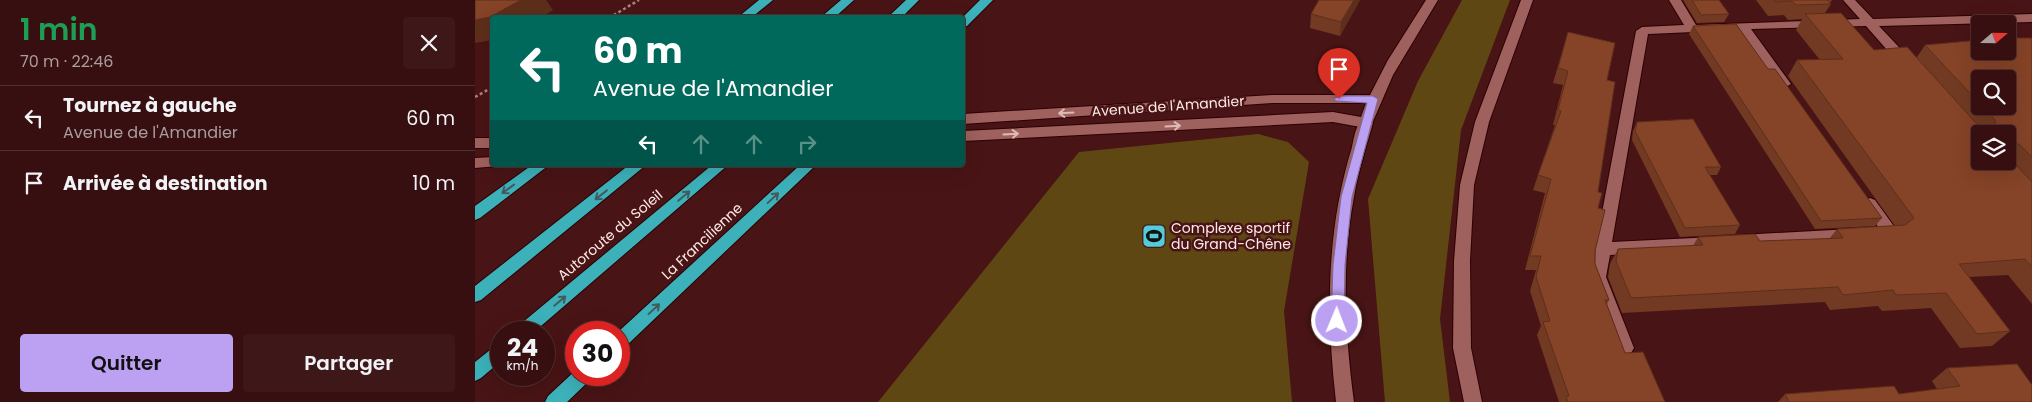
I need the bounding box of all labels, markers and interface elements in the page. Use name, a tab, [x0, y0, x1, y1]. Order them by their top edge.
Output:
text: 1 min	[20, 8, 98, 51]
north arrow	[1971, 15, 2016, 60]
map controls	[1971, 15, 2016, 170]
button: close	[403, 17, 455, 69]
text: 60 m	[593, 26, 683, 75]
icon: left	[510, 35, 575, 100]
pin	[1318, 48, 1360, 99]
text: 70 m · 22:46	[20, 50, 114, 73]
icon: arrive	[1325, 55, 1353, 83]
button: search	[1971, 70, 2016, 115]
text: Avenue de l'Amandier	[593, 73, 833, 104]
street label: Avenue de l'Amandier	[1091, 91, 1245, 121]
text: Tournez à gauche	[63, 92, 237, 119]
icon: left	[20, 104, 48, 132]
text: 60 m	[406, 105, 455, 132]
one-way arrow	[1059, 108, 1075, 117]
text: Avenue de l'Amandier	[63, 121, 238, 144]
one-way arrow	[1165, 121, 1181, 130]
button: layers	[1971, 125, 2016, 170]
one-way arrow	[1003, 129, 1019, 138]
icon: left	[634, 130, 662, 158]
icon: ahead	[687, 130, 715, 158]
icon: ahead	[740, 130, 768, 158]
icon: right	[793, 130, 821, 158]
icon: arrive	[20, 169, 48, 197]
text: Arrivée à destination	[63, 170, 268, 197]
text: 10 m	[412, 170, 455, 197]
one-way arrow	[502, 184, 515, 195]
street label: Autoroute du Soleil	[553, 185, 667, 285]
one-way arrow	[595, 190, 608, 201]
one-way arrow	[677, 191, 690, 202]
one-way arrow	[767, 192, 780, 204]
street label: La Francilienne	[657, 198, 747, 284]
place label: Complexe sportif du Grand-Chêne	[1171, 218, 1291, 254]
sports icon: Complexe sportif du Grand-Chêne	[1141, 223, 1167, 249]
position arrow	[1310, 294, 1362, 346]
one-way arrow	[553, 295, 566, 307]
one-way arrow	[648, 303, 661, 315]
speed limit sign: 30	[565, 321, 630, 386]
text: 24	[507, 330, 538, 365]
button: Quitter	[20, 334, 233, 392]
button: Partager	[243, 334, 455, 392]
text: km/h	[507, 357, 538, 374]

